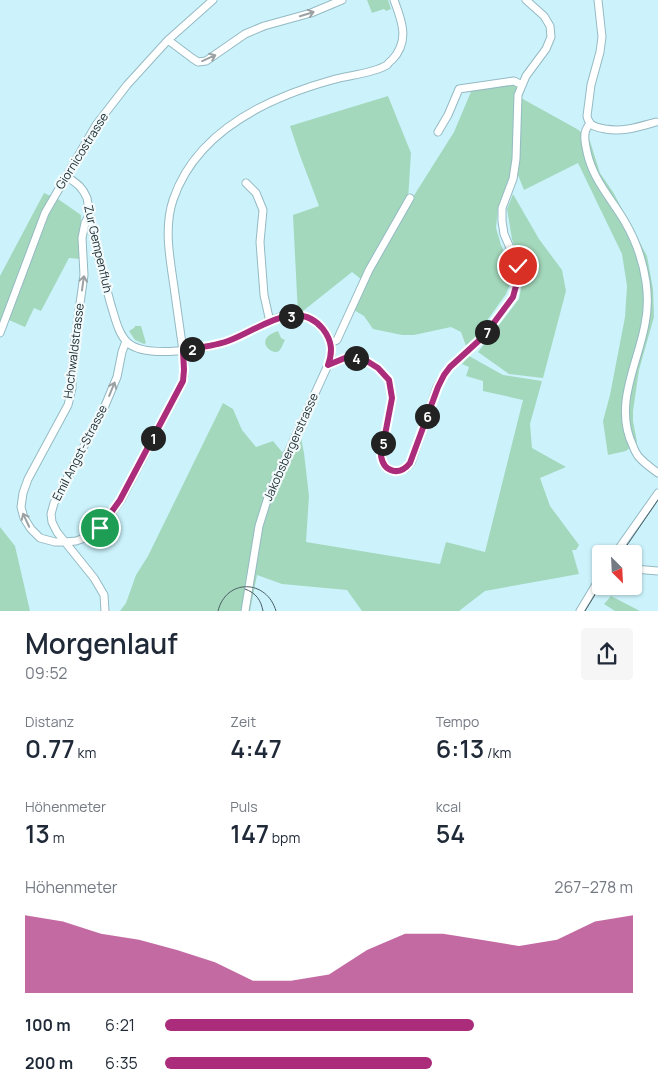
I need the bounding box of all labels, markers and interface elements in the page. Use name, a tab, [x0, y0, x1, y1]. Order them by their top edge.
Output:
one-way arrow	[299, 9, 315, 18]
one-way arrow	[201, 53, 216, 62]
street label: Giornicostrasse	[51, 109, 112, 192]
street label: Zur Gempenfluh	[80, 203, 117, 294]
pin	[497, 245, 539, 287]
icon: check	[504, 252, 532, 280]
one-way arrow	[78, 275, 88, 291]
street label: Hochwaldstrasse	[59, 302, 88, 400]
pin: 3	[278, 304, 304, 328]
text: 3	[287, 307, 296, 326]
pin: 7	[474, 320, 500, 344]
text: 7	[484, 323, 491, 342]
pin: 2	[180, 336, 204, 362]
text: 2	[188, 340, 197, 359]
pin: 4	[344, 346, 368, 370]
text: 4	[352, 349, 361, 368]
one-way arrow	[108, 382, 117, 397]
street label: Jakobsbergerstrasse	[259, 390, 322, 503]
street label: Emil Angst-Strasse	[48, 402, 111, 504]
pin: 6	[414, 404, 440, 428]
text: 6	[423, 407, 432, 426]
pin: 1	[140, 426, 166, 450]
text: 1	[150, 429, 157, 448]
pin: 5	[370, 430, 396, 456]
text: 5	[379, 434, 388, 453]
pin	[79, 507, 121, 549]
one-way arrow	[21, 512, 31, 527]
icon: arrive	[86, 514, 114, 542]
north arrow	[592, 545, 642, 595]
map controls	[592, 545, 642, 595]
text: Morgenlauf	[25, 624, 178, 662]
button: share	[581, 628, 633, 680]
text: 09:52	[25, 662, 67, 684]
text: Distanz	[25, 712, 74, 731]
text: Zeit	[230, 712, 256, 731]
text: Tempo	[436, 712, 479, 731]
text: 0.77	[25, 731, 75, 766]
text: 4:47	[230, 731, 282, 766]
text: 6:13	[436, 731, 484, 766]
text: km	[75, 743, 96, 762]
text: /km	[484, 743, 511, 762]
text: Höhenmeter	[25, 797, 106, 816]
text: Puls	[230, 797, 258, 816]
text: kcal	[436, 797, 461, 816]
text: 13	[25, 816, 50, 851]
text: 147	[230, 816, 269, 851]
text: 54	[436, 816, 465, 851]
text: m	[50, 828, 65, 847]
text: bpm	[269, 828, 300, 847]
text: Höhenmeter	[25, 876, 118, 898]
text: 267–278 m	[554, 876, 633, 898]
text: 100 m	[25, 1014, 71, 1036]
text: 6:21	[105, 1014, 135, 1036]
text: 200 m	[25, 1052, 73, 1074]
text: 6:35	[105, 1052, 138, 1074]

